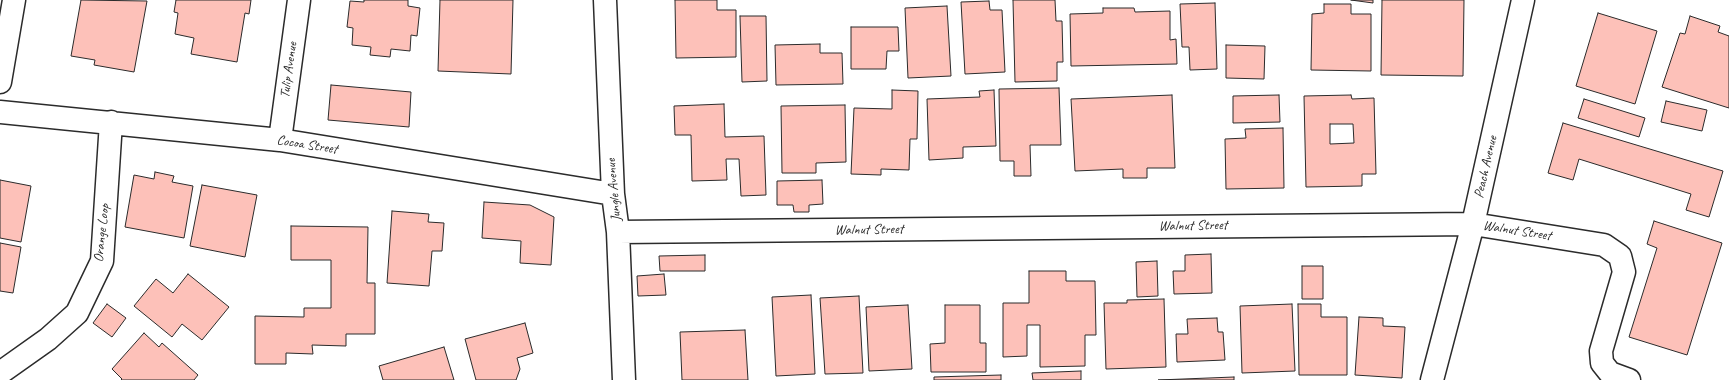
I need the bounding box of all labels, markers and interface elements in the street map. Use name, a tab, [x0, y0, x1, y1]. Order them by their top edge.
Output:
street label: Tulip Avenue	[277, 41, 301, 99]
street label: Cocoa Street	[276, 132, 338, 158]
street label: Peach Avenue	[1471, 134, 1501, 200]
street label: Jungle Avenue	[603, 158, 625, 222]
street label: Orange Loop	[91, 203, 113, 263]
street label: Walnut Street	[1159, 217, 1227, 235]
street label: Walnut Street	[1482, 217, 1552, 245]
street label: Walnut Street	[835, 221, 903, 239]

